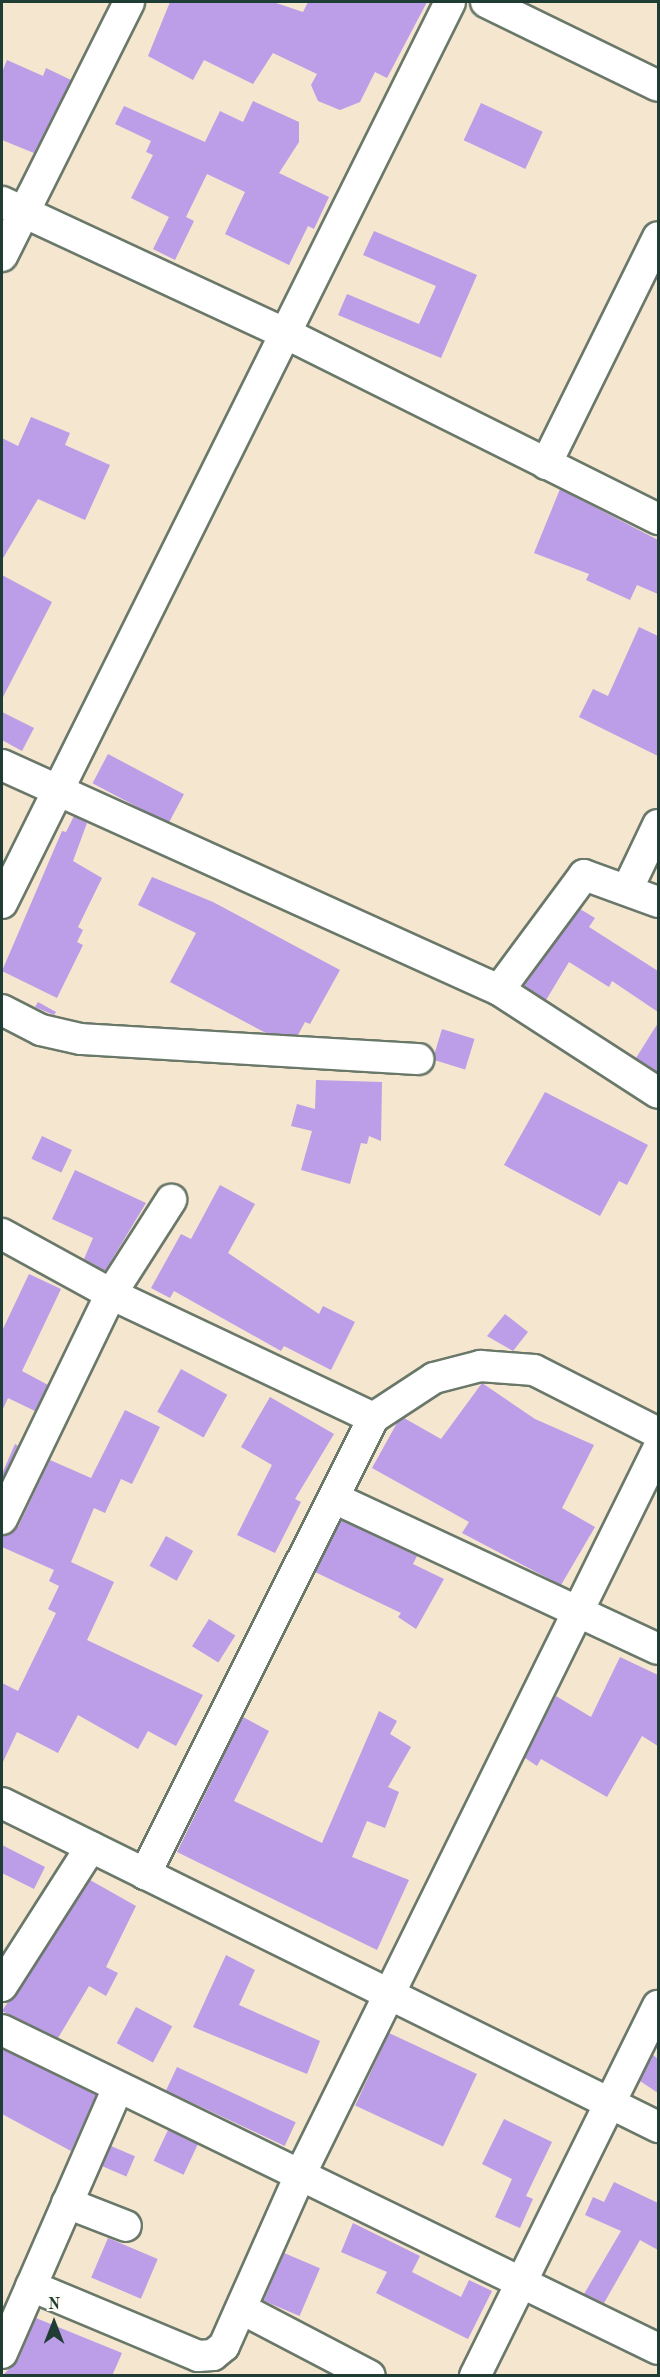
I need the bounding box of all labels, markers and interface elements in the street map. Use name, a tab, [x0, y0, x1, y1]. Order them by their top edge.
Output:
north arrow	[24, 2293, 84, 2353]
text: N	[48, 2297, 60, 2313]

